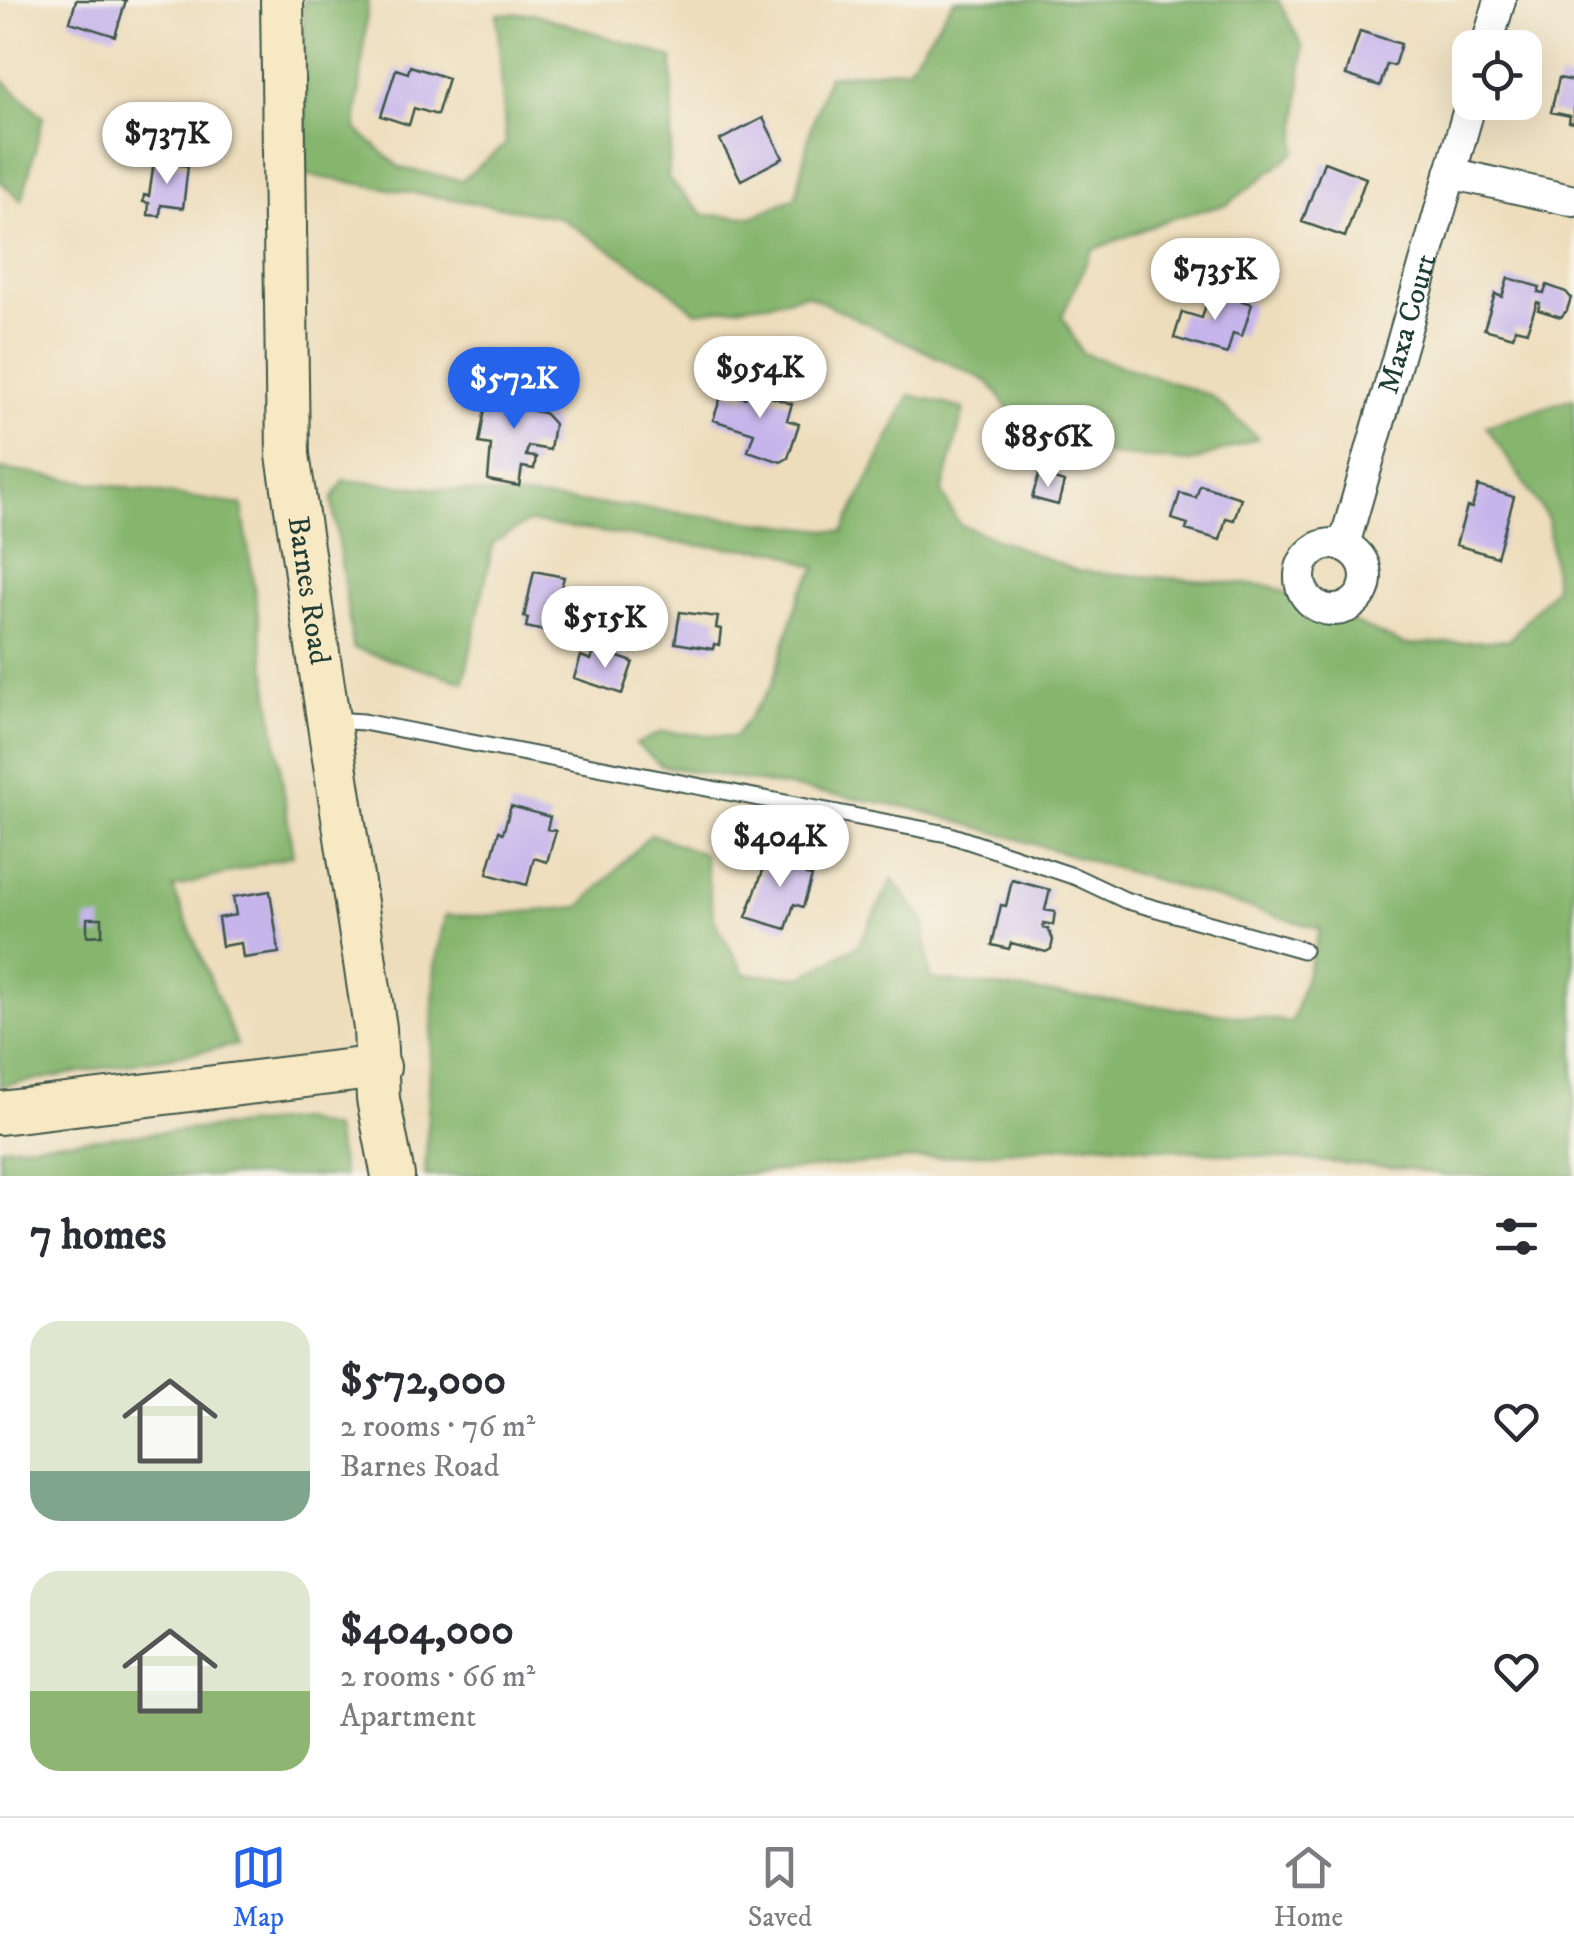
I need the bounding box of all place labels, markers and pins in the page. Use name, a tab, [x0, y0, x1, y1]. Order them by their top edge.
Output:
pin: $737K	[97, 102, 237, 187]
pin: $735K	[1145, 238, 1285, 323]
pin: $954K	[690, 336, 830, 421]
pin: $572K	[444, 347, 584, 432]
pin: $856K	[978, 405, 1118, 490]
pin: $515K	[535, 586, 675, 671]
pin: $404K	[710, 805, 850, 890]

